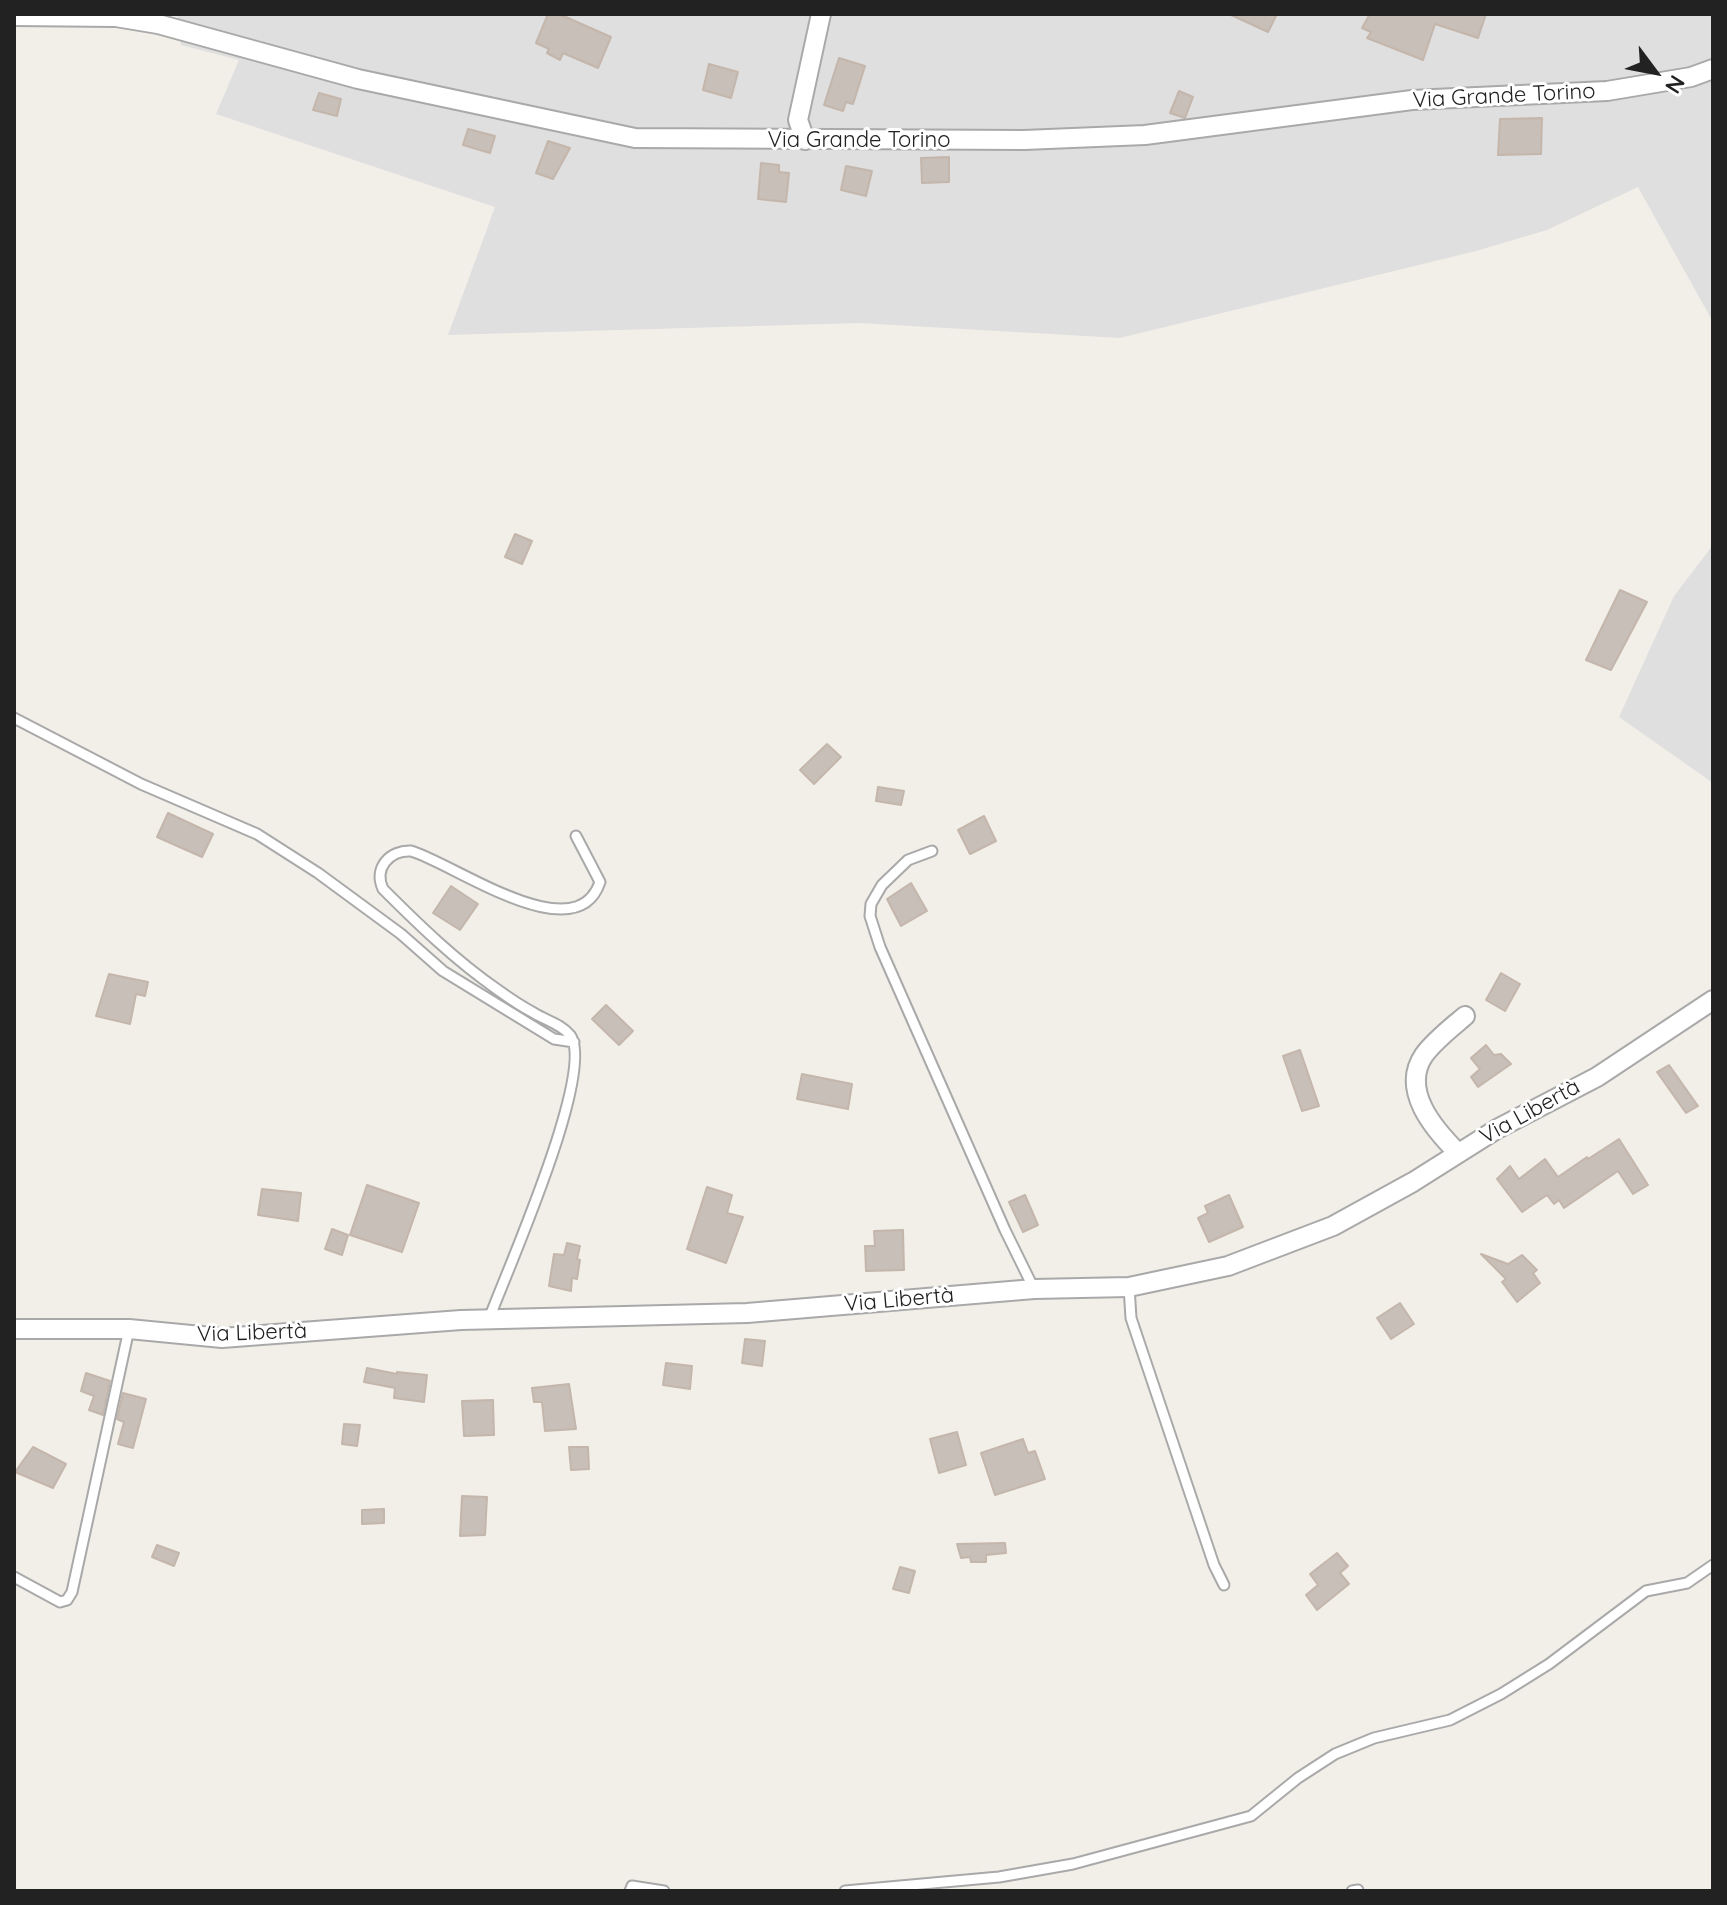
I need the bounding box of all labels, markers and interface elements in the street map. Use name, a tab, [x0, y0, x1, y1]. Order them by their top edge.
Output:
north arrow	[1615, 32, 1695, 112]
text: N	[1659, 70, 1692, 99]
street label: Via Grande Torino	[1412, 78, 1596, 114]
street label: Via Grande Torino	[767, 127, 951, 153]
street label: Via Libertà	[1475, 1074, 1585, 1150]
street label: Via Libertà	[843, 1282, 955, 1318]
street label: Via Libertà	[197, 1318, 307, 1348]

